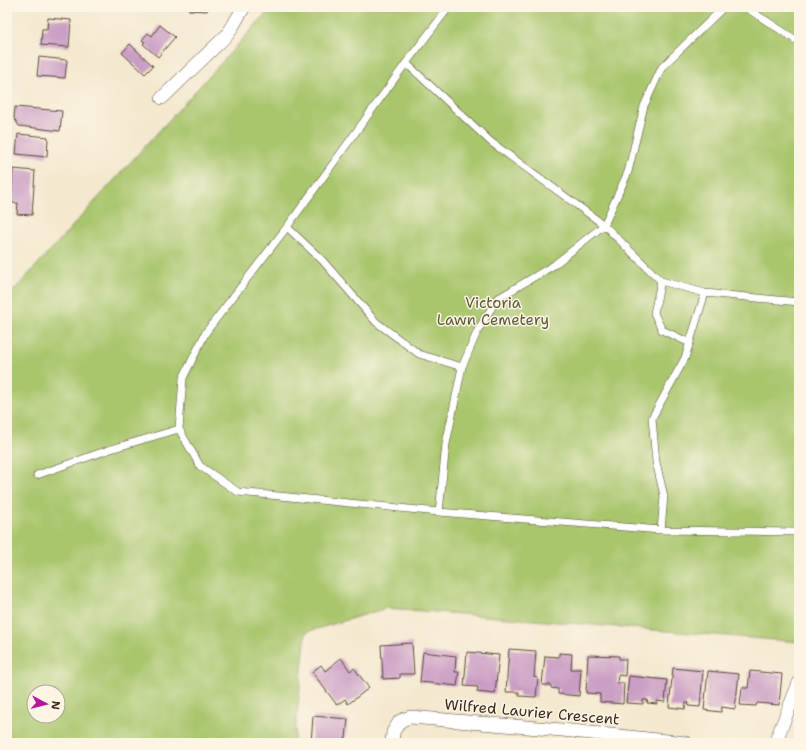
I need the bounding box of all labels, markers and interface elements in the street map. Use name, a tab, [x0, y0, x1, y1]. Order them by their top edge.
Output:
park label: Victoria Lawn Cemetery	[437, 293, 549, 330]
north arrow	[26, 684, 66, 724]
street label: Wilfred Laurier Crescent	[444, 694, 620, 730]
text: N	[47, 700, 63, 711]

